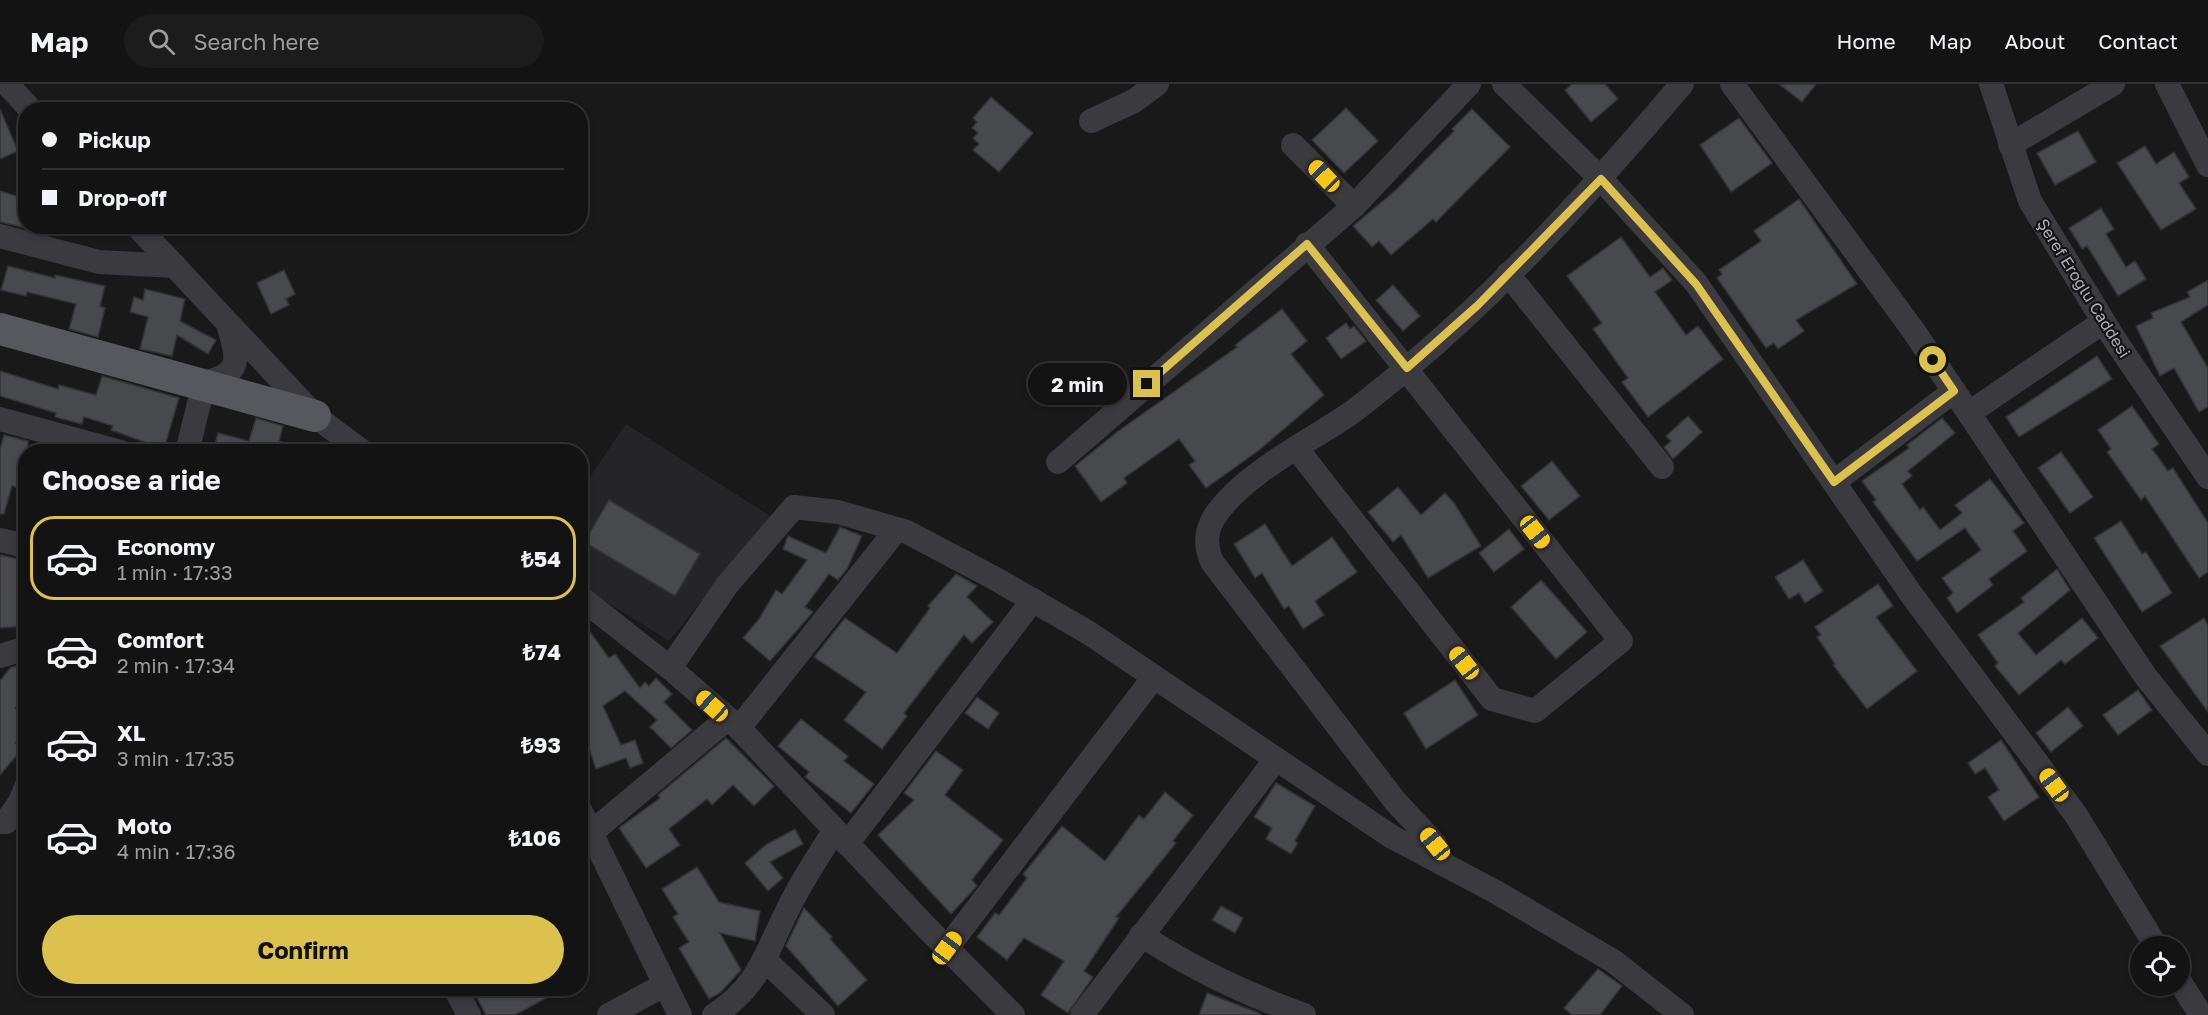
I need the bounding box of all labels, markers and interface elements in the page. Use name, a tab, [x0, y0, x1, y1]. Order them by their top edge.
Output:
search box	[124, 14, 544, 68]
text: Map	[30, 25, 88, 58]
icon: search	[145, 25, 178, 58]
text: Search here	[193, 28, 319, 55]
text: Home	[1836, 28, 1896, 54]
text: Map	[1929, 28, 1972, 54]
text: About	[2005, 28, 2065, 54]
text: Contact	[2098, 28, 2178, 54]
text: Pickup	[78, 126, 151, 153]
car	[1305, 157, 1343, 195]
text: Drop-off	[78, 184, 167, 211]
street label: Şeref Eroğlu Caddesi	[2033, 215, 2135, 361]
route start	[1919, 346, 1946, 373]
callout: 2 min	[1027, 363, 1126, 405]
route end	[1133, 370, 1160, 397]
text: 2 min	[1051, 372, 1104, 396]
text: Choose a ride	[42, 464, 221, 496]
car	[1517, 512, 1553, 552]
icon: car	[45, 531, 99, 585]
text: Economy	[117, 533, 215, 560]
text: ₺54	[521, 545, 561, 572]
text: 1 min · 17:33	[117, 560, 233, 584]
icon: car	[45, 624, 99, 678]
text: Comfort	[117, 626, 204, 653]
text: ₺74	[523, 638, 561, 665]
car	[1446, 643, 1482, 683]
text: 2 min · 17:34	[117, 653, 235, 677]
car	[693, 687, 731, 725]
icon: car	[45, 717, 99, 771]
text: XL	[117, 719, 145, 746]
text: ₺93	[521, 731, 561, 758]
text: 3 min · 17:35	[117, 746, 235, 770]
car	[2036, 765, 2072, 805]
icon: car	[45, 810, 99, 864]
text: Moto	[117, 812, 172, 839]
text: ₺106	[509, 824, 561, 851]
car	[1417, 824, 1453, 864]
text: 4 min · 17:36	[117, 839, 236, 863]
button: Confirm	[42, 915, 564, 984]
car	[929, 928, 965, 968]
map controls	[2130, 936, 2190, 996]
button: locate	[2130, 936, 2190, 996]

